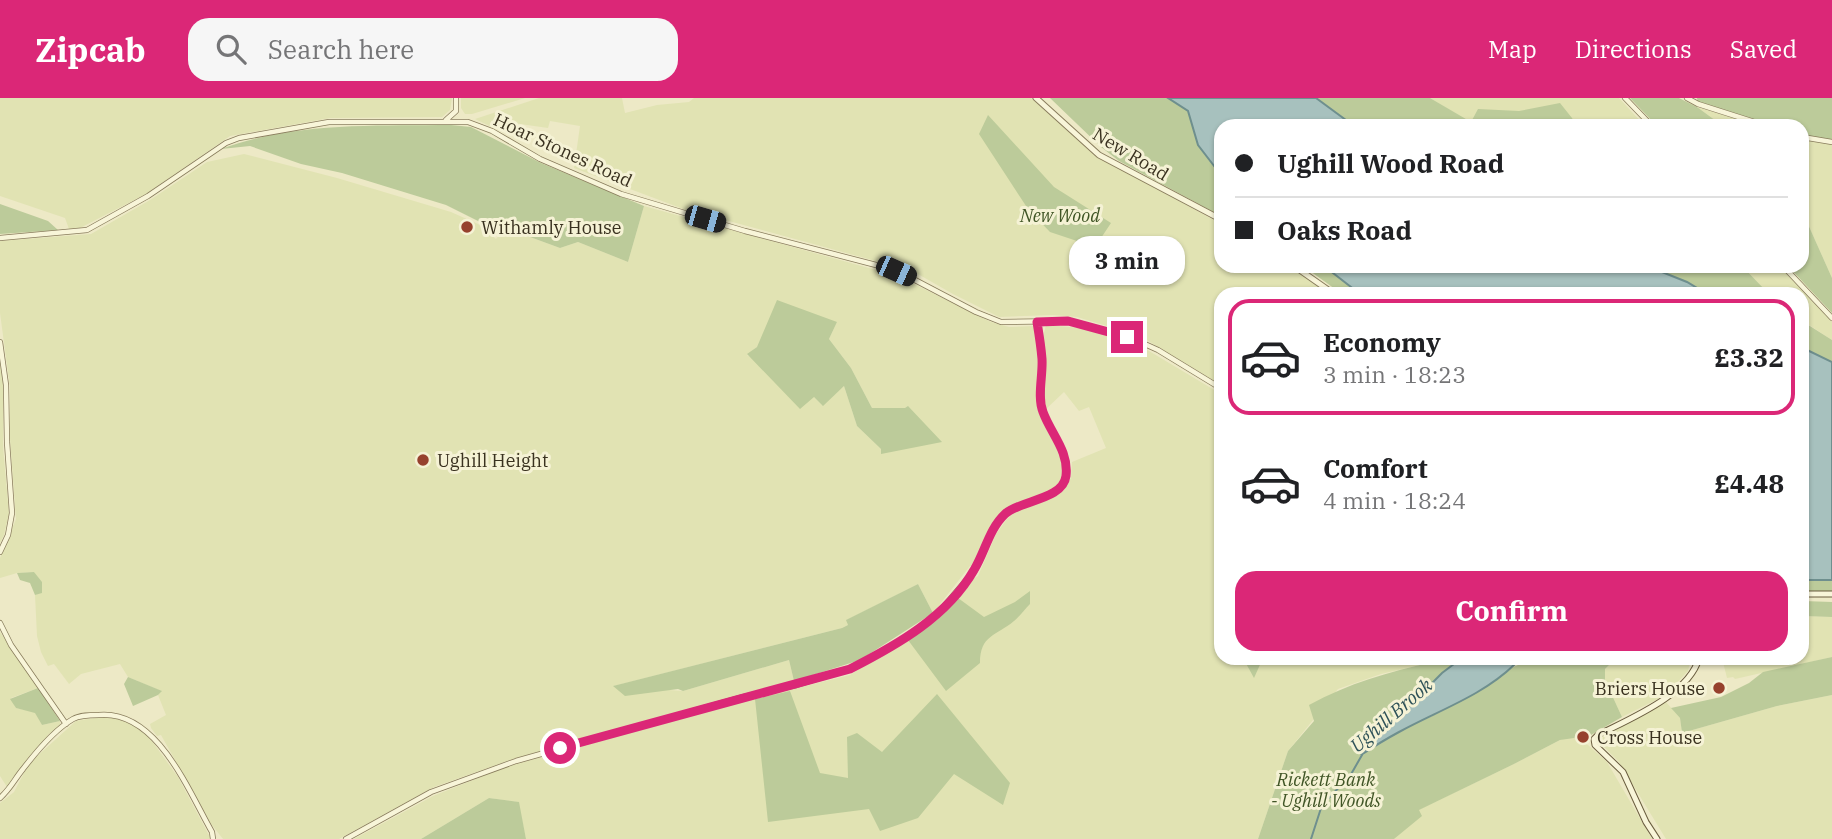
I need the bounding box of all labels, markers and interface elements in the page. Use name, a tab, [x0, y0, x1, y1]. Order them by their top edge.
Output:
search box	[188, 18, 678, 81]
text: Zipcab	[35, 28, 146, 71]
icon: search	[212, 30, 250, 68]
text: Search here	[268, 32, 414, 66]
text: Map	[1488, 33, 1537, 65]
text: Directions	[1575, 33, 1692, 65]
text: Saved	[1730, 33, 1797, 65]
street label: Hoar Stones Road	[490, 108, 636, 192]
street label: New Road	[1089, 122, 1173, 186]
text: Ughill Wood Road	[1277, 146, 1504, 180]
car	[682, 203, 729, 235]
park label: New Wood	[1019, 204, 1100, 227]
text: Oaks Road	[1277, 213, 1412, 247]
place label: Withamly House	[481, 216, 621, 239]
marker: Withamly House	[459, 219, 475, 235]
callout: 3 min	[1069, 236, 1185, 285]
text: 3 min	[1095, 245, 1159, 275]
car	[873, 253, 920, 289]
route end	[1111, 321, 1143, 353]
text: Economy	[1323, 325, 1441, 359]
icon: car	[1239, 326, 1302, 389]
text: £3.32	[1714, 340, 1784, 374]
text: 3 min · 18:23	[1323, 359, 1466, 389]
place label: Ughill Height	[437, 449, 548, 472]
text: Comfort	[1323, 451, 1428, 485]
marker: Ughill Height	[415, 452, 431, 468]
icon: car	[1239, 452, 1302, 515]
text: £4.48	[1714, 466, 1784, 500]
text: 4 min · 18:24	[1323, 485, 1466, 515]
button: Confirm	[1235, 571, 1788, 651]
water label: Ughill Brook	[1345, 672, 1438, 757]
place label: Briers House	[1595, 677, 1705, 700]
marker: Briers House	[1711, 680, 1727, 696]
place label: Cross House	[1597, 726, 1702, 749]
marker: Cross House	[1575, 729, 1591, 745]
route start	[544, 732, 576, 764]
park label: Rickett Bank - Ughill Woods	[1271, 768, 1381, 812]

